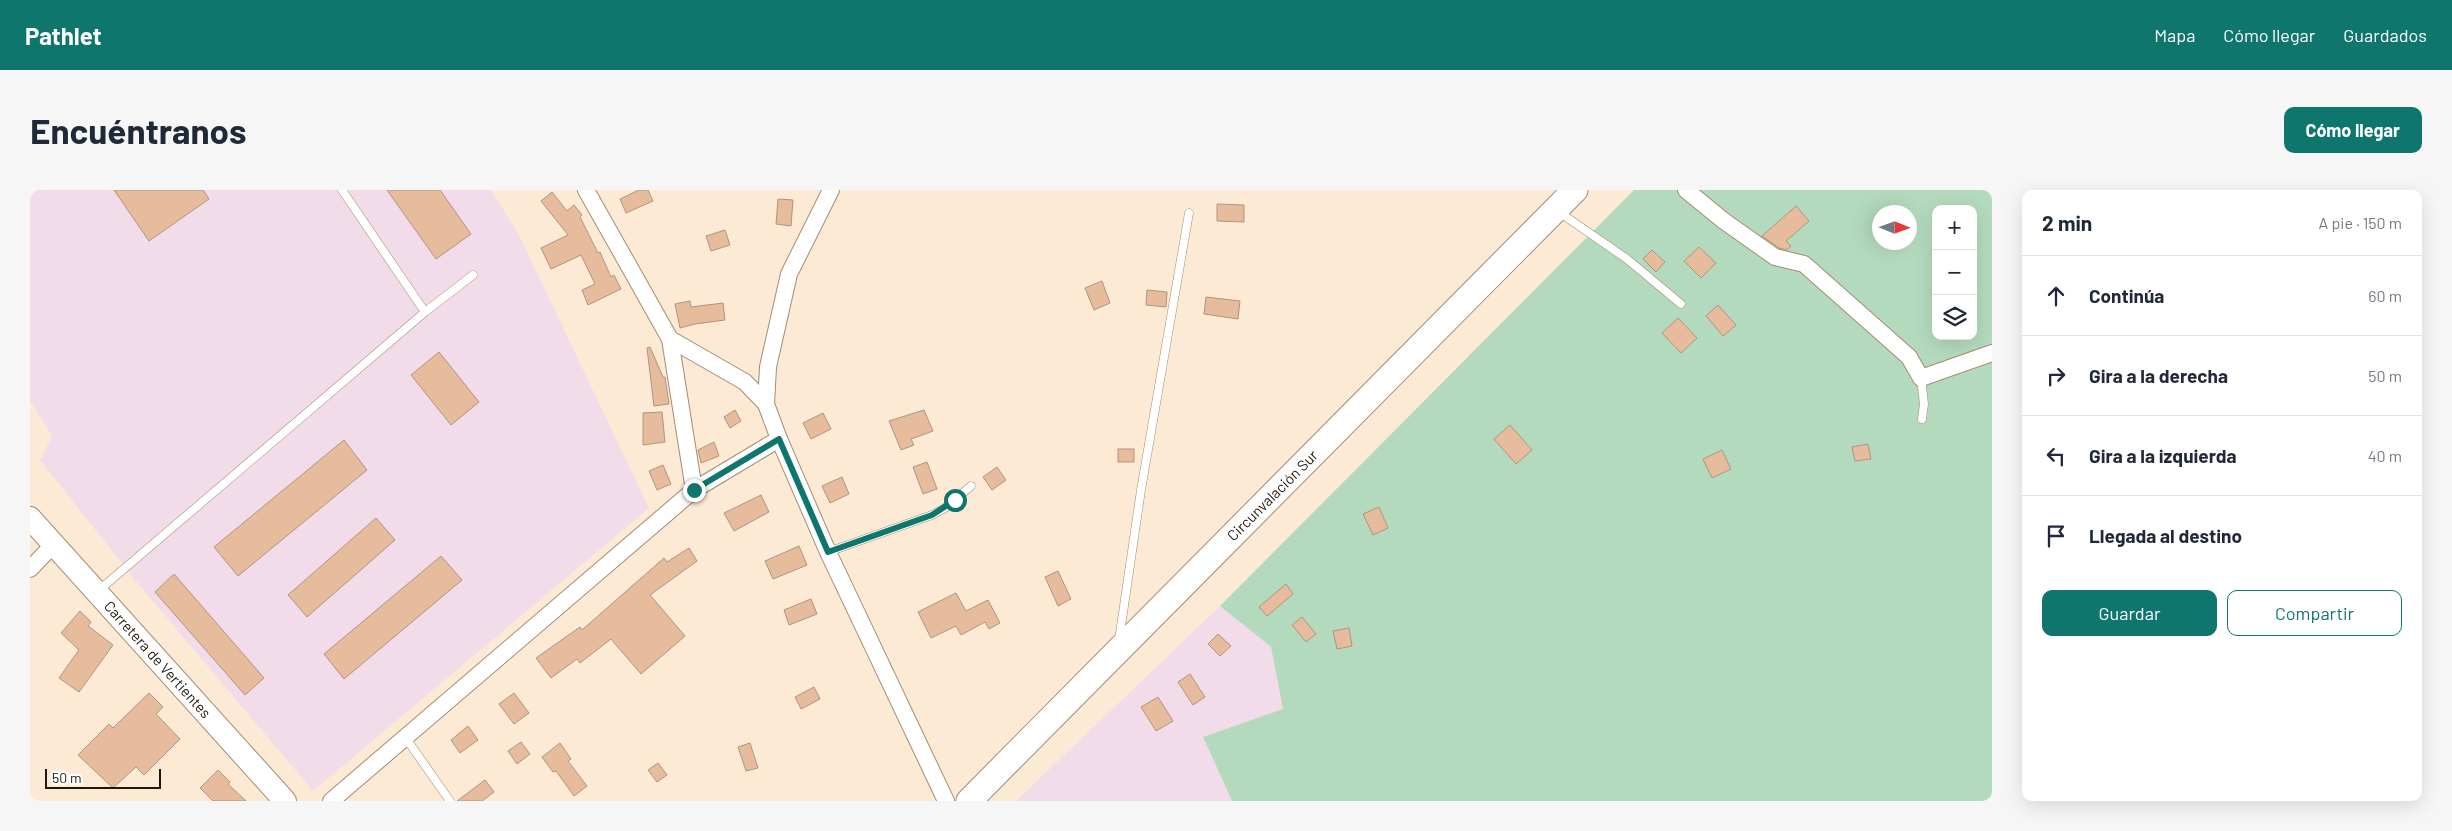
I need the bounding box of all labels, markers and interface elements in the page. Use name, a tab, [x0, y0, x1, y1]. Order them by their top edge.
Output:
text: Pathlet	[25, 21, 102, 50]
text: Mapa	[2154, 24, 2195, 46]
text: Cómo llegar	[2223, 24, 2315, 46]
text: Guardados	[2343, 24, 2427, 46]
button: Cómo llegar	[2284, 107, 2422, 153]
text: Encuéntranos	[30, 109, 247, 151]
north arrow	[1872, 205, 1917, 250]
map controls	[1932, 205, 1977, 340]
button: +	[1932, 205, 1977, 250]
text: 2 min	[2042, 210, 2092, 235]
text: A pie · 150 m	[2319, 213, 2402, 232]
button: −	[1932, 250, 1977, 295]
icon: ahead	[2042, 282, 2070, 310]
text: Continúa	[2089, 284, 2164, 307]
text: 60 m	[2368, 286, 2402, 305]
button: layers	[1932, 295, 1977, 340]
icon: right	[2042, 362, 2070, 390]
text: Gira a la derecha	[2089, 364, 2228, 387]
text: 50 m	[2368, 366, 2402, 385]
icon: left	[2042, 442, 2070, 470]
text: Gira a la izquierda	[2089, 444, 2237, 467]
street label: Circunvalación Sur	[1223, 446, 1321, 544]
text: 40 m	[2368, 446, 2402, 465]
route end	[683, 479, 706, 502]
route start	[944, 489, 967, 512]
icon: arrive	[2042, 522, 2070, 550]
text: Llegada al destino	[2089, 524, 2242, 547]
button: Guardar	[2042, 590, 2217, 636]
button: Compartir	[2227, 590, 2402, 636]
street label: Carretera de Vertientes	[101, 597, 215, 721]
scale bar	[45, 766, 161, 789]
text: 50 m	[52, 769, 81, 786]

